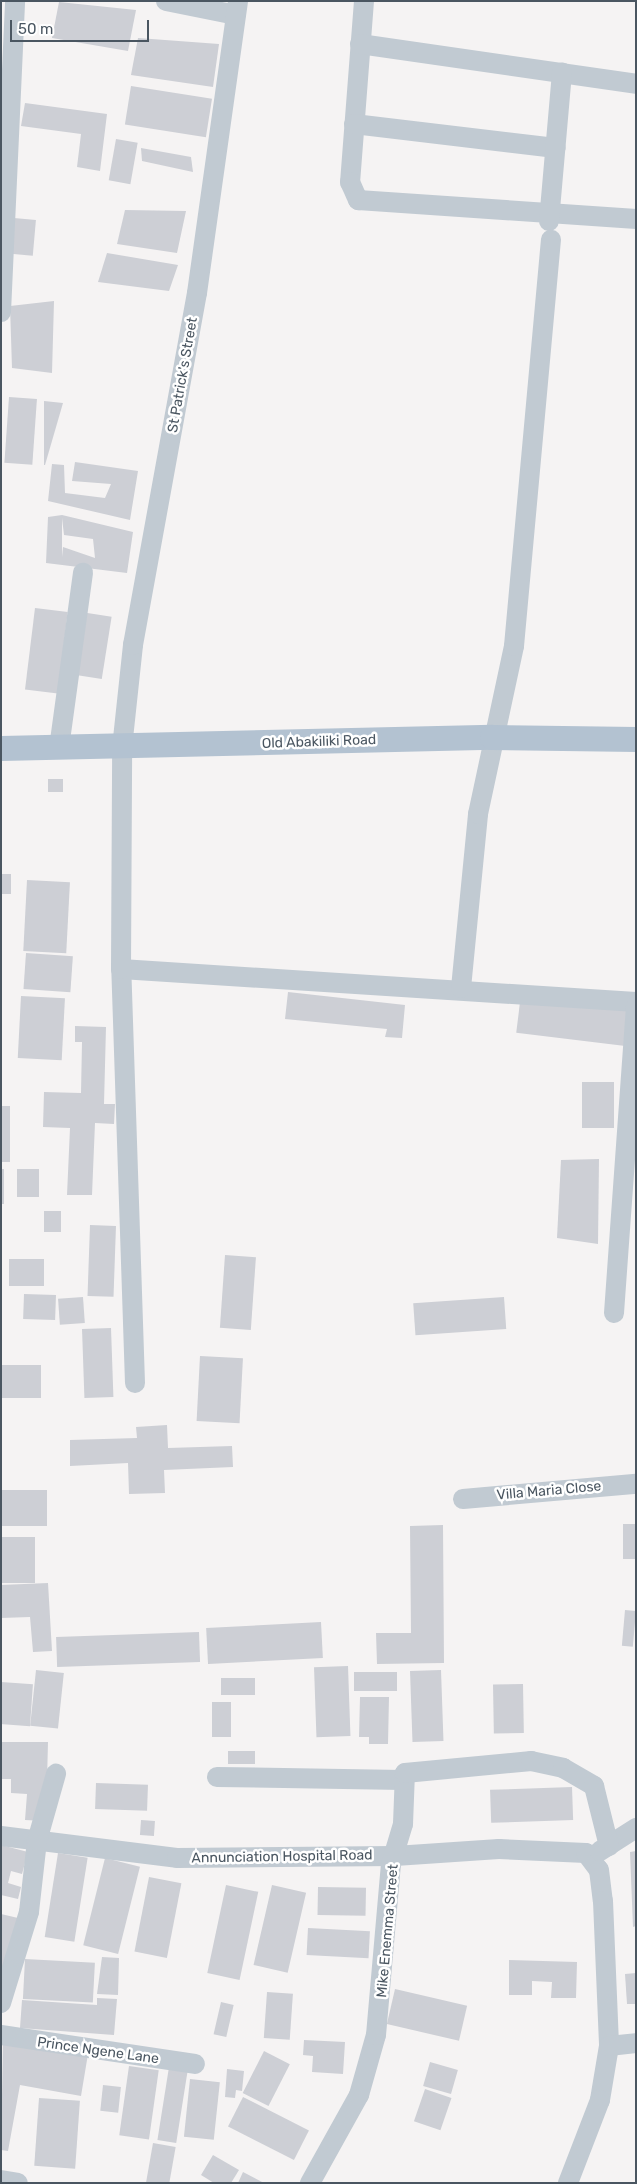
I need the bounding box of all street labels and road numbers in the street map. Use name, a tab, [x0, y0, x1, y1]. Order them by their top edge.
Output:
street label: St Patrick's Street	[165, 316, 201, 434]
street label: Old Abakiliki Road	[261, 732, 377, 752]
street label: Villa Maria Close	[496, 1478, 602, 1504]
street label: Annunciation Hospital Road	[191, 1847, 373, 1867]
street label: Mike Enemma Street	[374, 1864, 402, 1998]
street label: Prince Ngene Lane	[36, 2034, 160, 2068]

